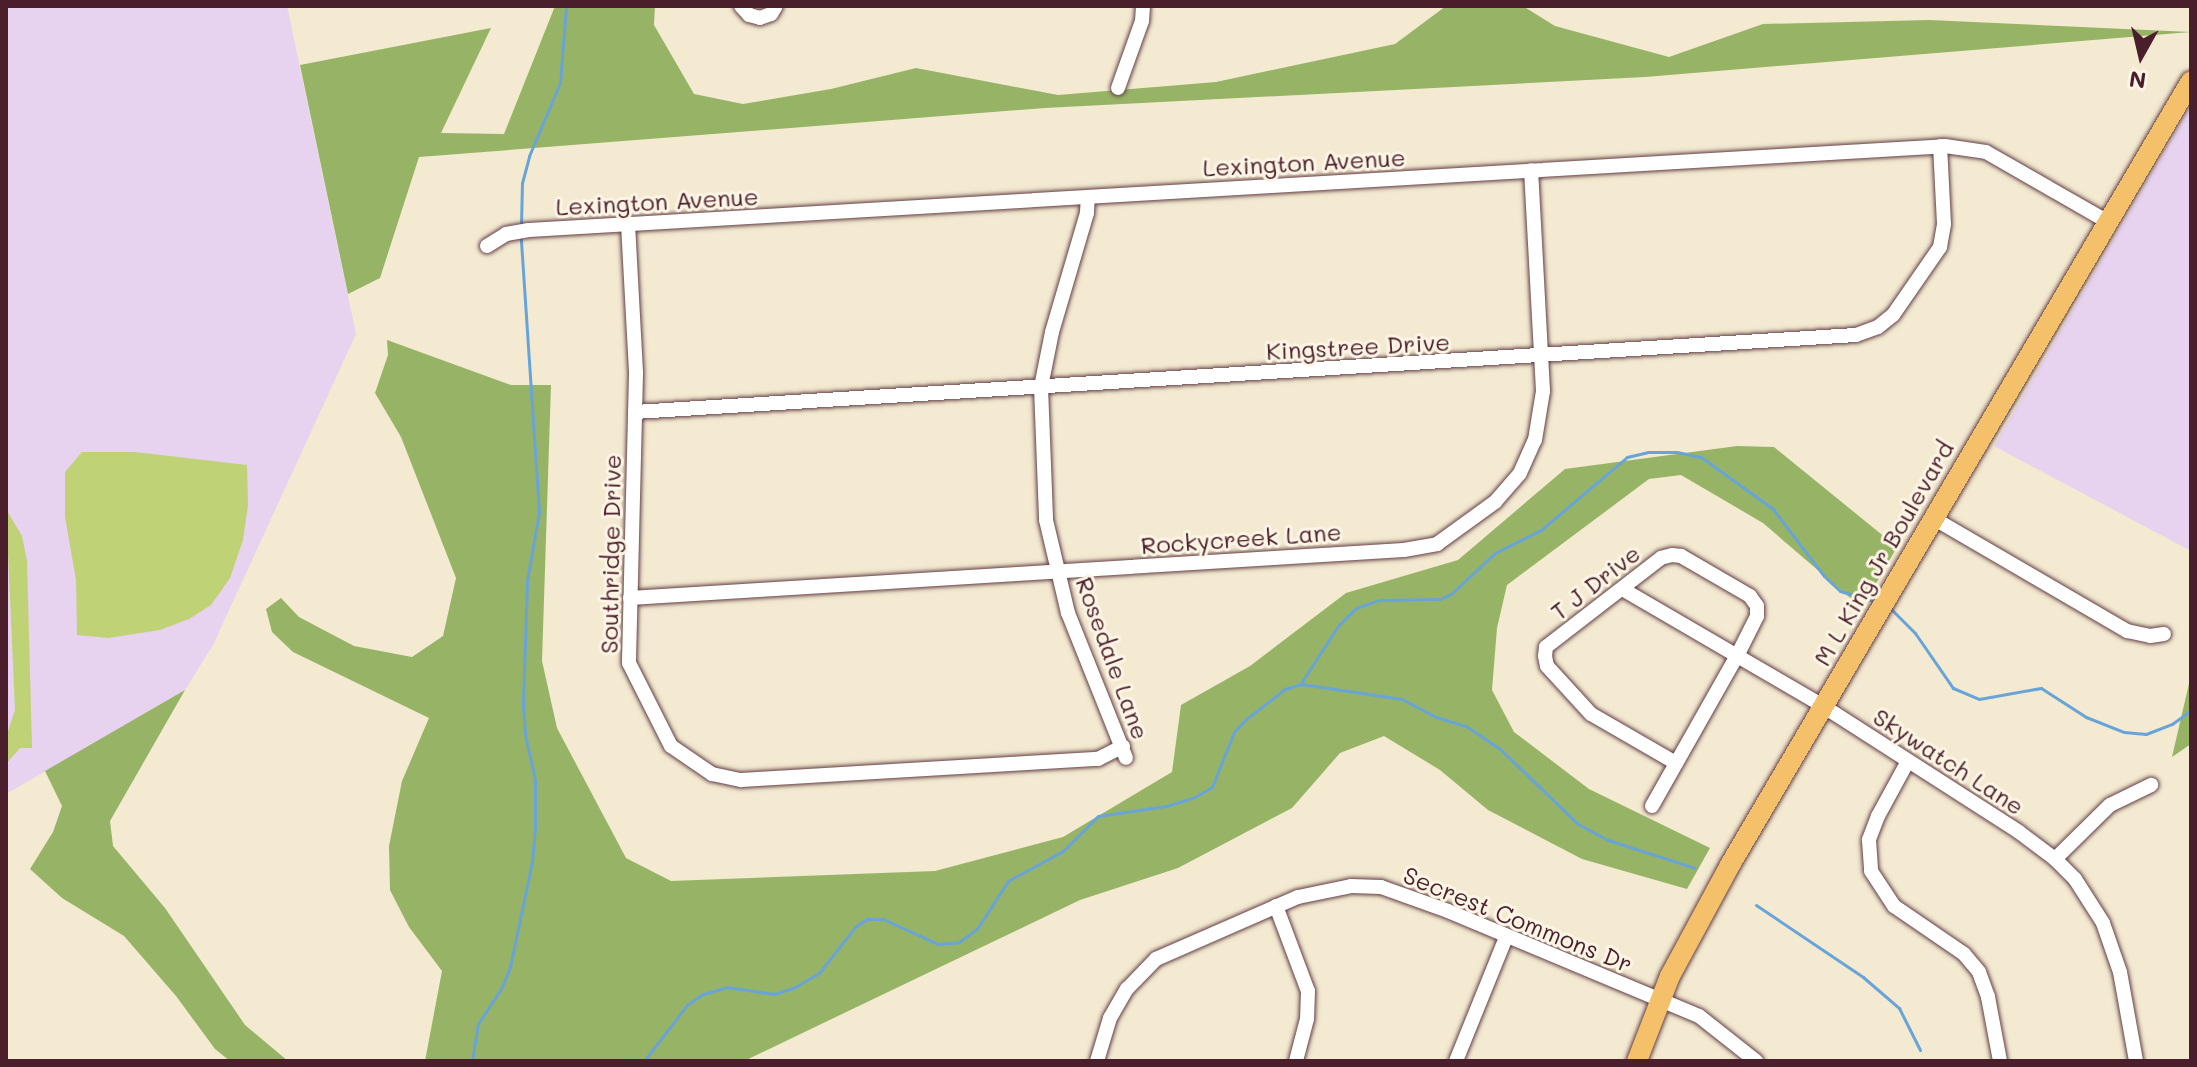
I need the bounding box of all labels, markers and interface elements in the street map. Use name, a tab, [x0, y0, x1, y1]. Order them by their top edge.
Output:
north arrow	[2101, 16, 2181, 96]
text: N	[2127, 65, 2148, 96]
street label: Lexington Avenue	[1202, 142, 1406, 182]
street label: Lexington Avenue	[555, 181, 759, 221]
street label: Kingstree Drive	[1265, 327, 1451, 365]
street label: M L King Jr Boulevard	[1807, 435, 1959, 671]
street label: Southridge Drive	[594, 454, 626, 654]
street label: Rockycreek Lane	[1140, 517, 1342, 559]
street label: T J Drive	[1545, 538, 1645, 626]
street label: Rosedale Lane	[1070, 573, 1156, 743]
street label: Skywatch Lane	[1868, 702, 2030, 820]
street label: Secrest Commons Dr	[1399, 860, 1637, 978]

